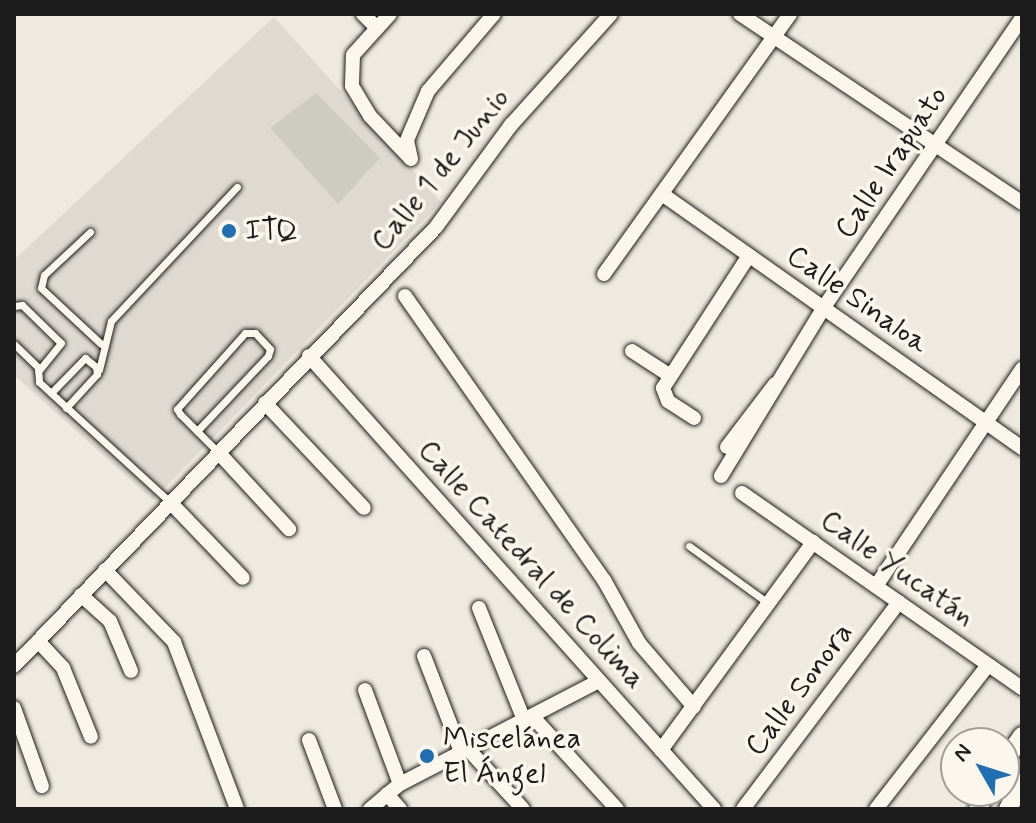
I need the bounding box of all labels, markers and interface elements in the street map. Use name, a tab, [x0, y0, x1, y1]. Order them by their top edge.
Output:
street label: Calle Irapuato	[826, 77, 958, 249]
street label: Calle 1 de Junio	[365, 82, 517, 258]
place label: ITQ	[245, 213, 299, 249]
marker: ITQ	[220, 222, 238, 240]
street label: Calle Sinaloa	[781, 239, 933, 361]
street label: Calle Catedral de Colima	[410, 434, 652, 696]
street label: Calle Yucatán	[814, 504, 980, 634]
street label: Calle Sonora	[737, 615, 863, 765]
place label: Miscelánea El Ángel	[443, 721, 581, 792]
north arrow	[940, 727, 1020, 807]
text: N	[947, 739, 978, 768]
marker: Miscelánea El Ángel	[418, 747, 436, 765]

